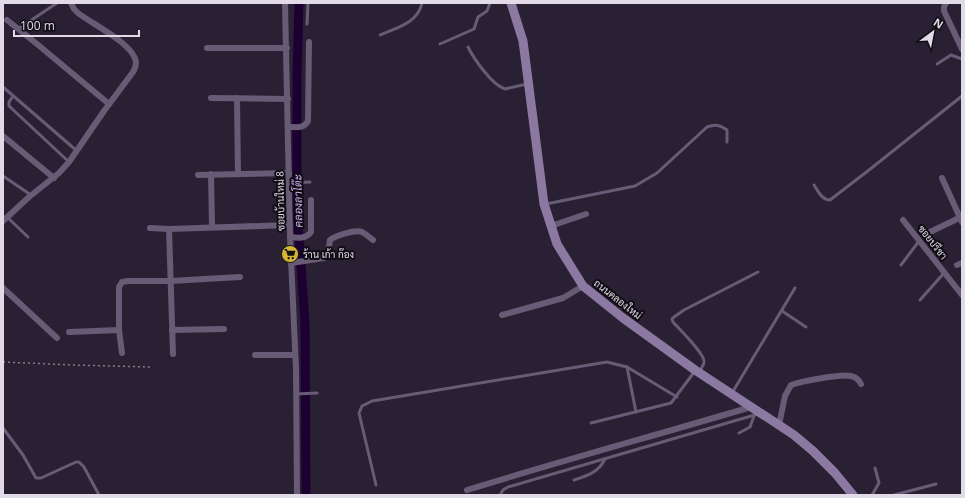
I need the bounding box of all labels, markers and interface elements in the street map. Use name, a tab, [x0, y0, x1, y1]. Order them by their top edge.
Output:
scale bar	[14, 12, 139, 38]
north arrow	[913, 12, 953, 52]
text: N	[931, 14, 946, 32]
text: 100 m	[20, 17, 55, 34]
street label: ซอยบ้านใหม่ 8	[272, 171, 288, 231]
water label: คลองลาโต๊ะ	[290, 174, 305, 228]
street label: ซอยปรีชา	[915, 222, 951, 262]
supermarket icon: ร้าน เก้า ก๊อง	[280, 244, 300, 264]
place label: ร้าน เก้า ก๊อง	[303, 247, 354, 261]
street label: ถนนคลองใหม่	[591, 276, 645, 322]

